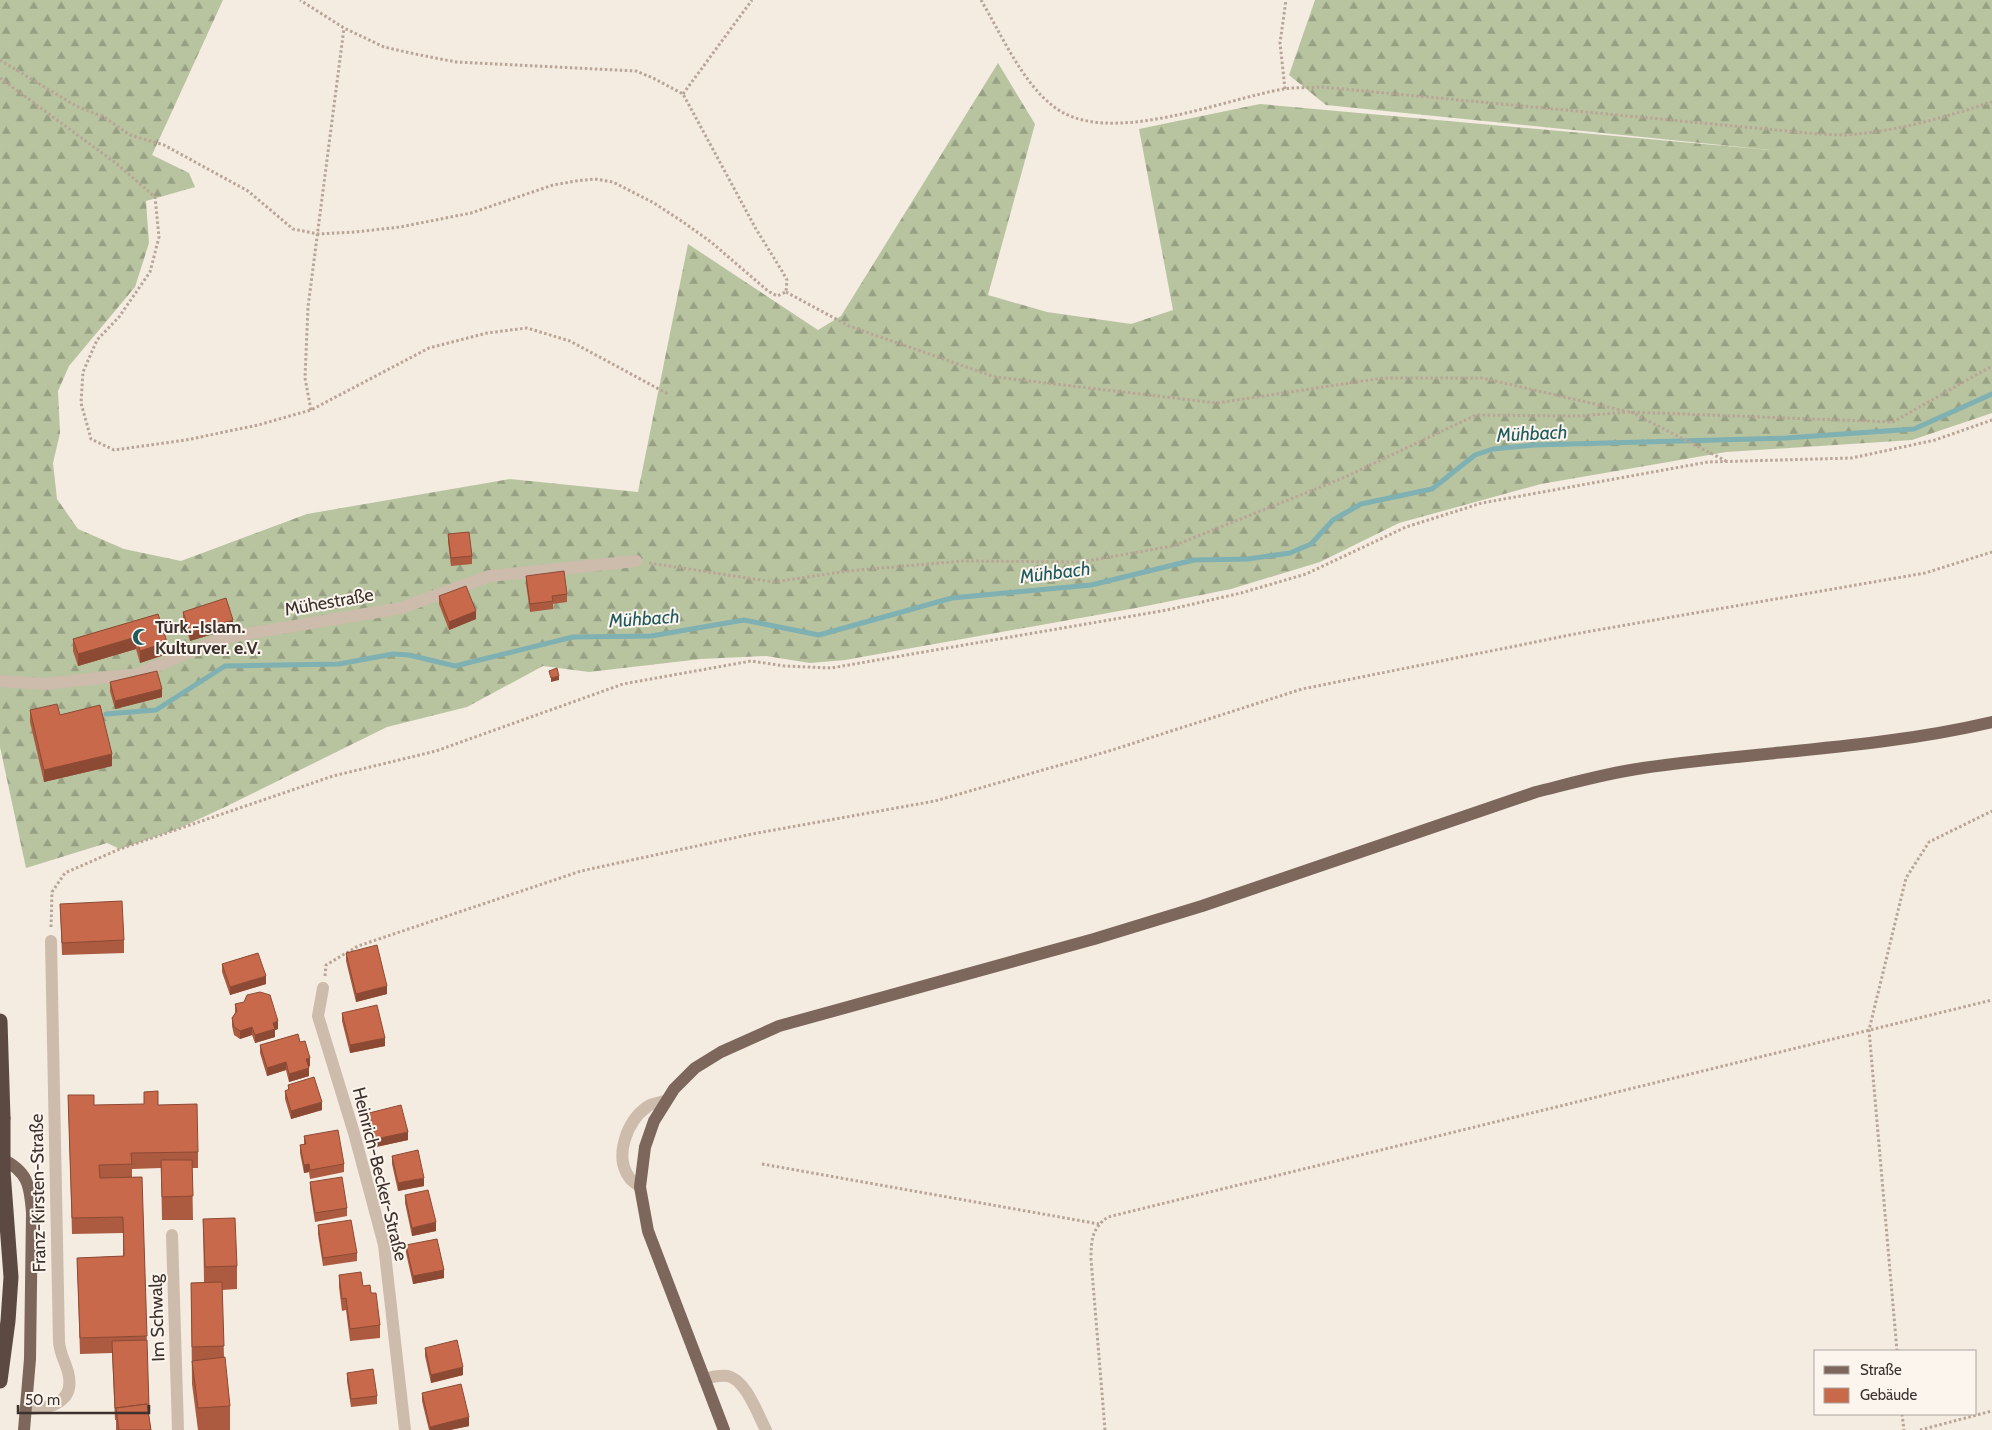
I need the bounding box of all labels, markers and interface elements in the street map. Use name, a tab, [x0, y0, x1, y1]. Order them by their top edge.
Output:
water label: Mühbach	[1495, 420, 1568, 447]
water label: Mühbach	[1018, 557, 1092, 588]
street label: Mühestraße	[283, 583, 375, 621]
water label: Mühbach	[607, 605, 680, 633]
place label: Türk.-Islam. Kulturver. e.V.	[155, 616, 261, 659]
mosque icon: Türk.-Islam. Kulturver. e.V.	[131, 627, 151, 647]
street label: Heinrich-Becker-Straße	[348, 1085, 412, 1263]
street label: Franz-Kirsten-Straße	[26, 1113, 50, 1273]
street label: Im Schwalg	[144, 1273, 170, 1362]
legend	[1814, 1350, 1977, 1415]
text: Straße	[1860, 1361, 1902, 1379]
scale bar	[18, 1382, 149, 1414]
text: Gebäude	[1860, 1386, 1917, 1404]
text: 50 m	[25, 1391, 60, 1409]

